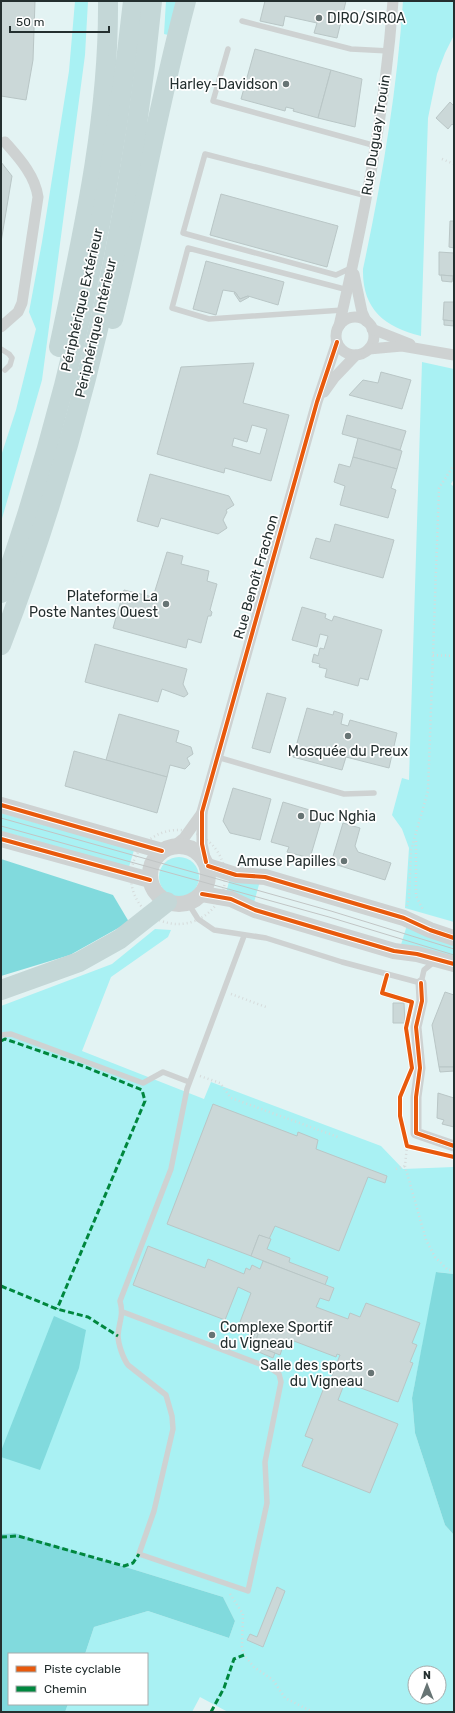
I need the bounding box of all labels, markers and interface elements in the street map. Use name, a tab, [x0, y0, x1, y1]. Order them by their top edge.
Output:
scale bar	[10, 8, 109, 34]
place label: DIRO/SIROA	[327, 10, 406, 27]
marker: DIRO/SIROA	[314, 13, 324, 23]
text: 50 m	[16, 15, 44, 29]
street label: Rue Duguay Trouin	[358, 73, 394, 197]
place label: Harley-Davidson	[170, 76, 278, 93]
marker: Harley-Davidson	[281, 79, 291, 89]
street label: Périphérique Extérieur	[57, 226, 107, 373]
street label: Périphérique Intérieur	[72, 256, 120, 399]
street label: Rue Benoît Frachon	[230, 513, 282, 641]
place label: Plateforme La Poste Nantes Ouest	[29, 588, 159, 621]
marker: Plateforme La Poste Nantes Ouest	[161, 599, 171, 609]
marker: Mosquée du Preux	[343, 731, 353, 741]
place label: Mosquée du Preux	[288, 743, 409, 760]
place label: Duc Nghia	[309, 808, 376, 825]
marker: Duc Nghia	[296, 811, 306, 821]
place label: Amuse Papilles	[237, 853, 336, 870]
marker: Amuse Papilles	[339, 856, 349, 866]
place label: Complexe Sportif du Vigneau	[220, 1319, 333, 1352]
marker: Complexe Sportif du Vigneau	[207, 1330, 217, 1340]
place label: Salle des sports du Vigneau	[260, 1357, 363, 1390]
marker: Salle des sports du Vigneau	[366, 1368, 376, 1378]
legend	[8, 1653, 148, 1705]
text: Piste cyclable	[44, 1662, 121, 1676]
north arrow	[407, 1665, 447, 1705]
text: N	[423, 1669, 431, 1682]
text: Chemin	[44, 1682, 87, 1696]

